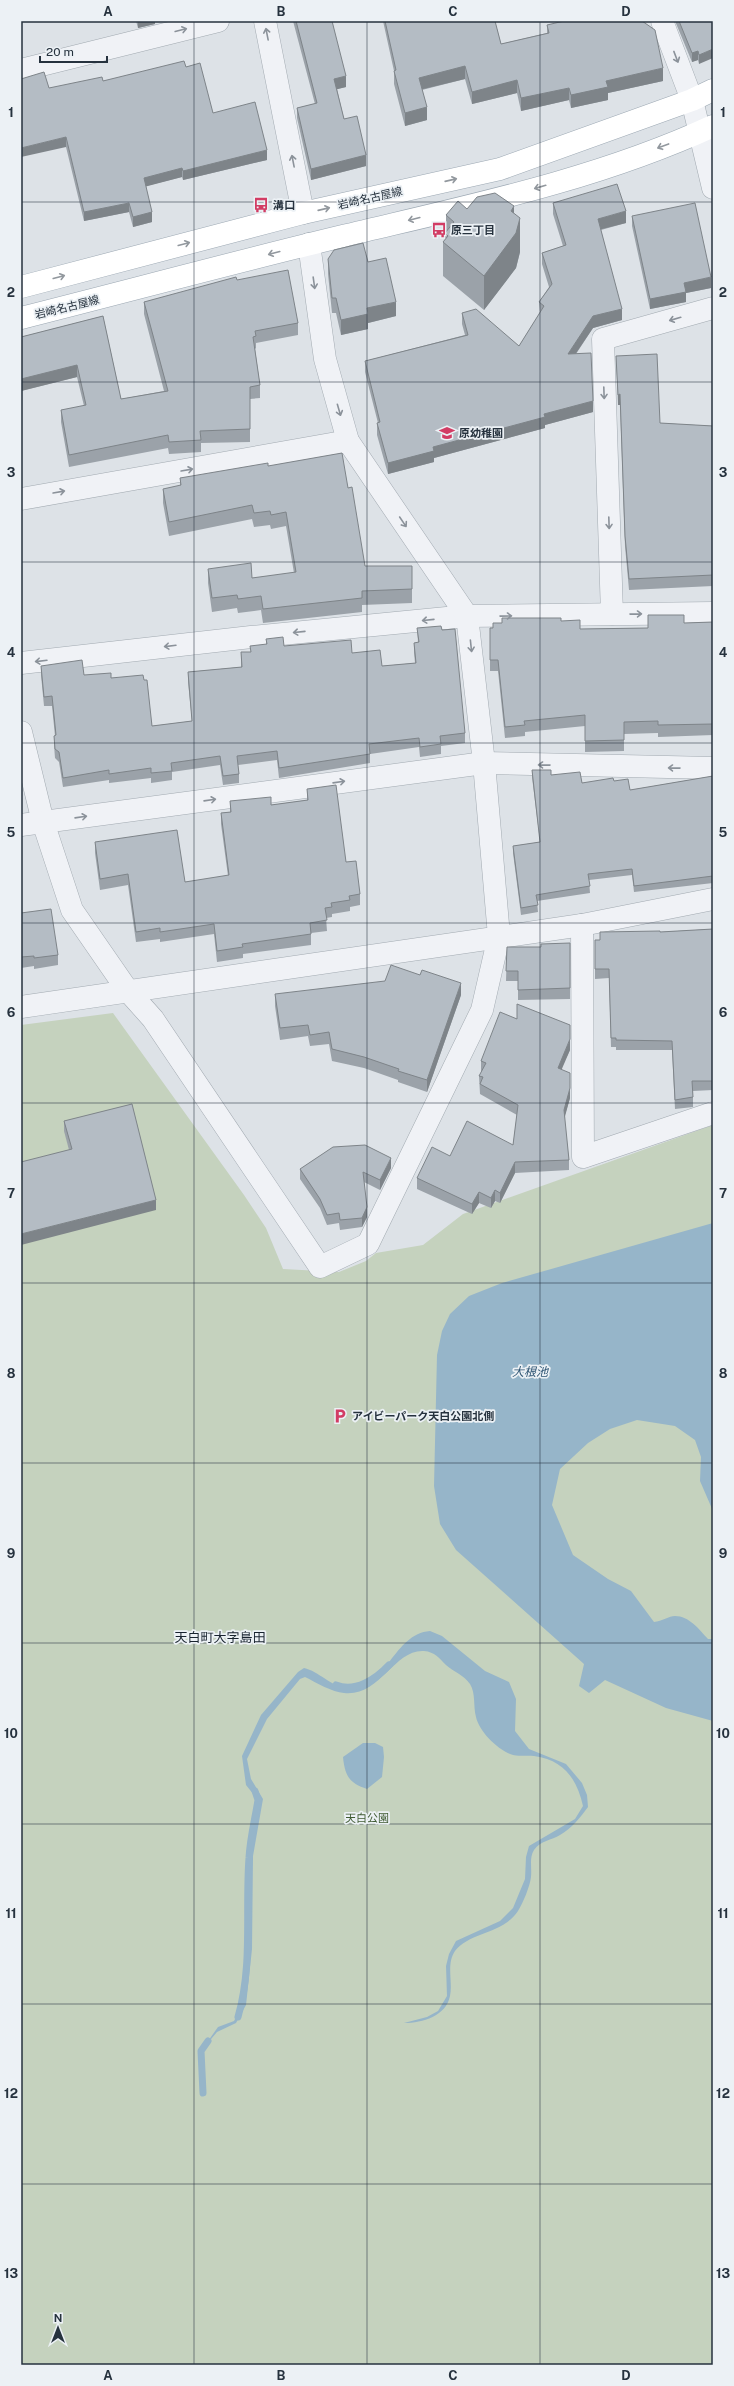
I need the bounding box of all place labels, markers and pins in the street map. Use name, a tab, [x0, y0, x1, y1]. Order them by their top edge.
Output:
bus stop icon: 溝口	[252, 196, 270, 214]
place label: 溝口	[273, 199, 295, 211]
bus stop icon: 原三丁目	[430, 221, 448, 239]
place label: 原三丁目	[451, 224, 495, 236]
school or university icon: 原幼稚園	[438, 424, 456, 442]
place label: 原幼稚園	[459, 427, 503, 439]
parking icon: アイビーパーク天白公園北側	[331, 1407, 349, 1425]
place label: アイビーパーク天白公園北側	[352, 1410, 494, 1422]

